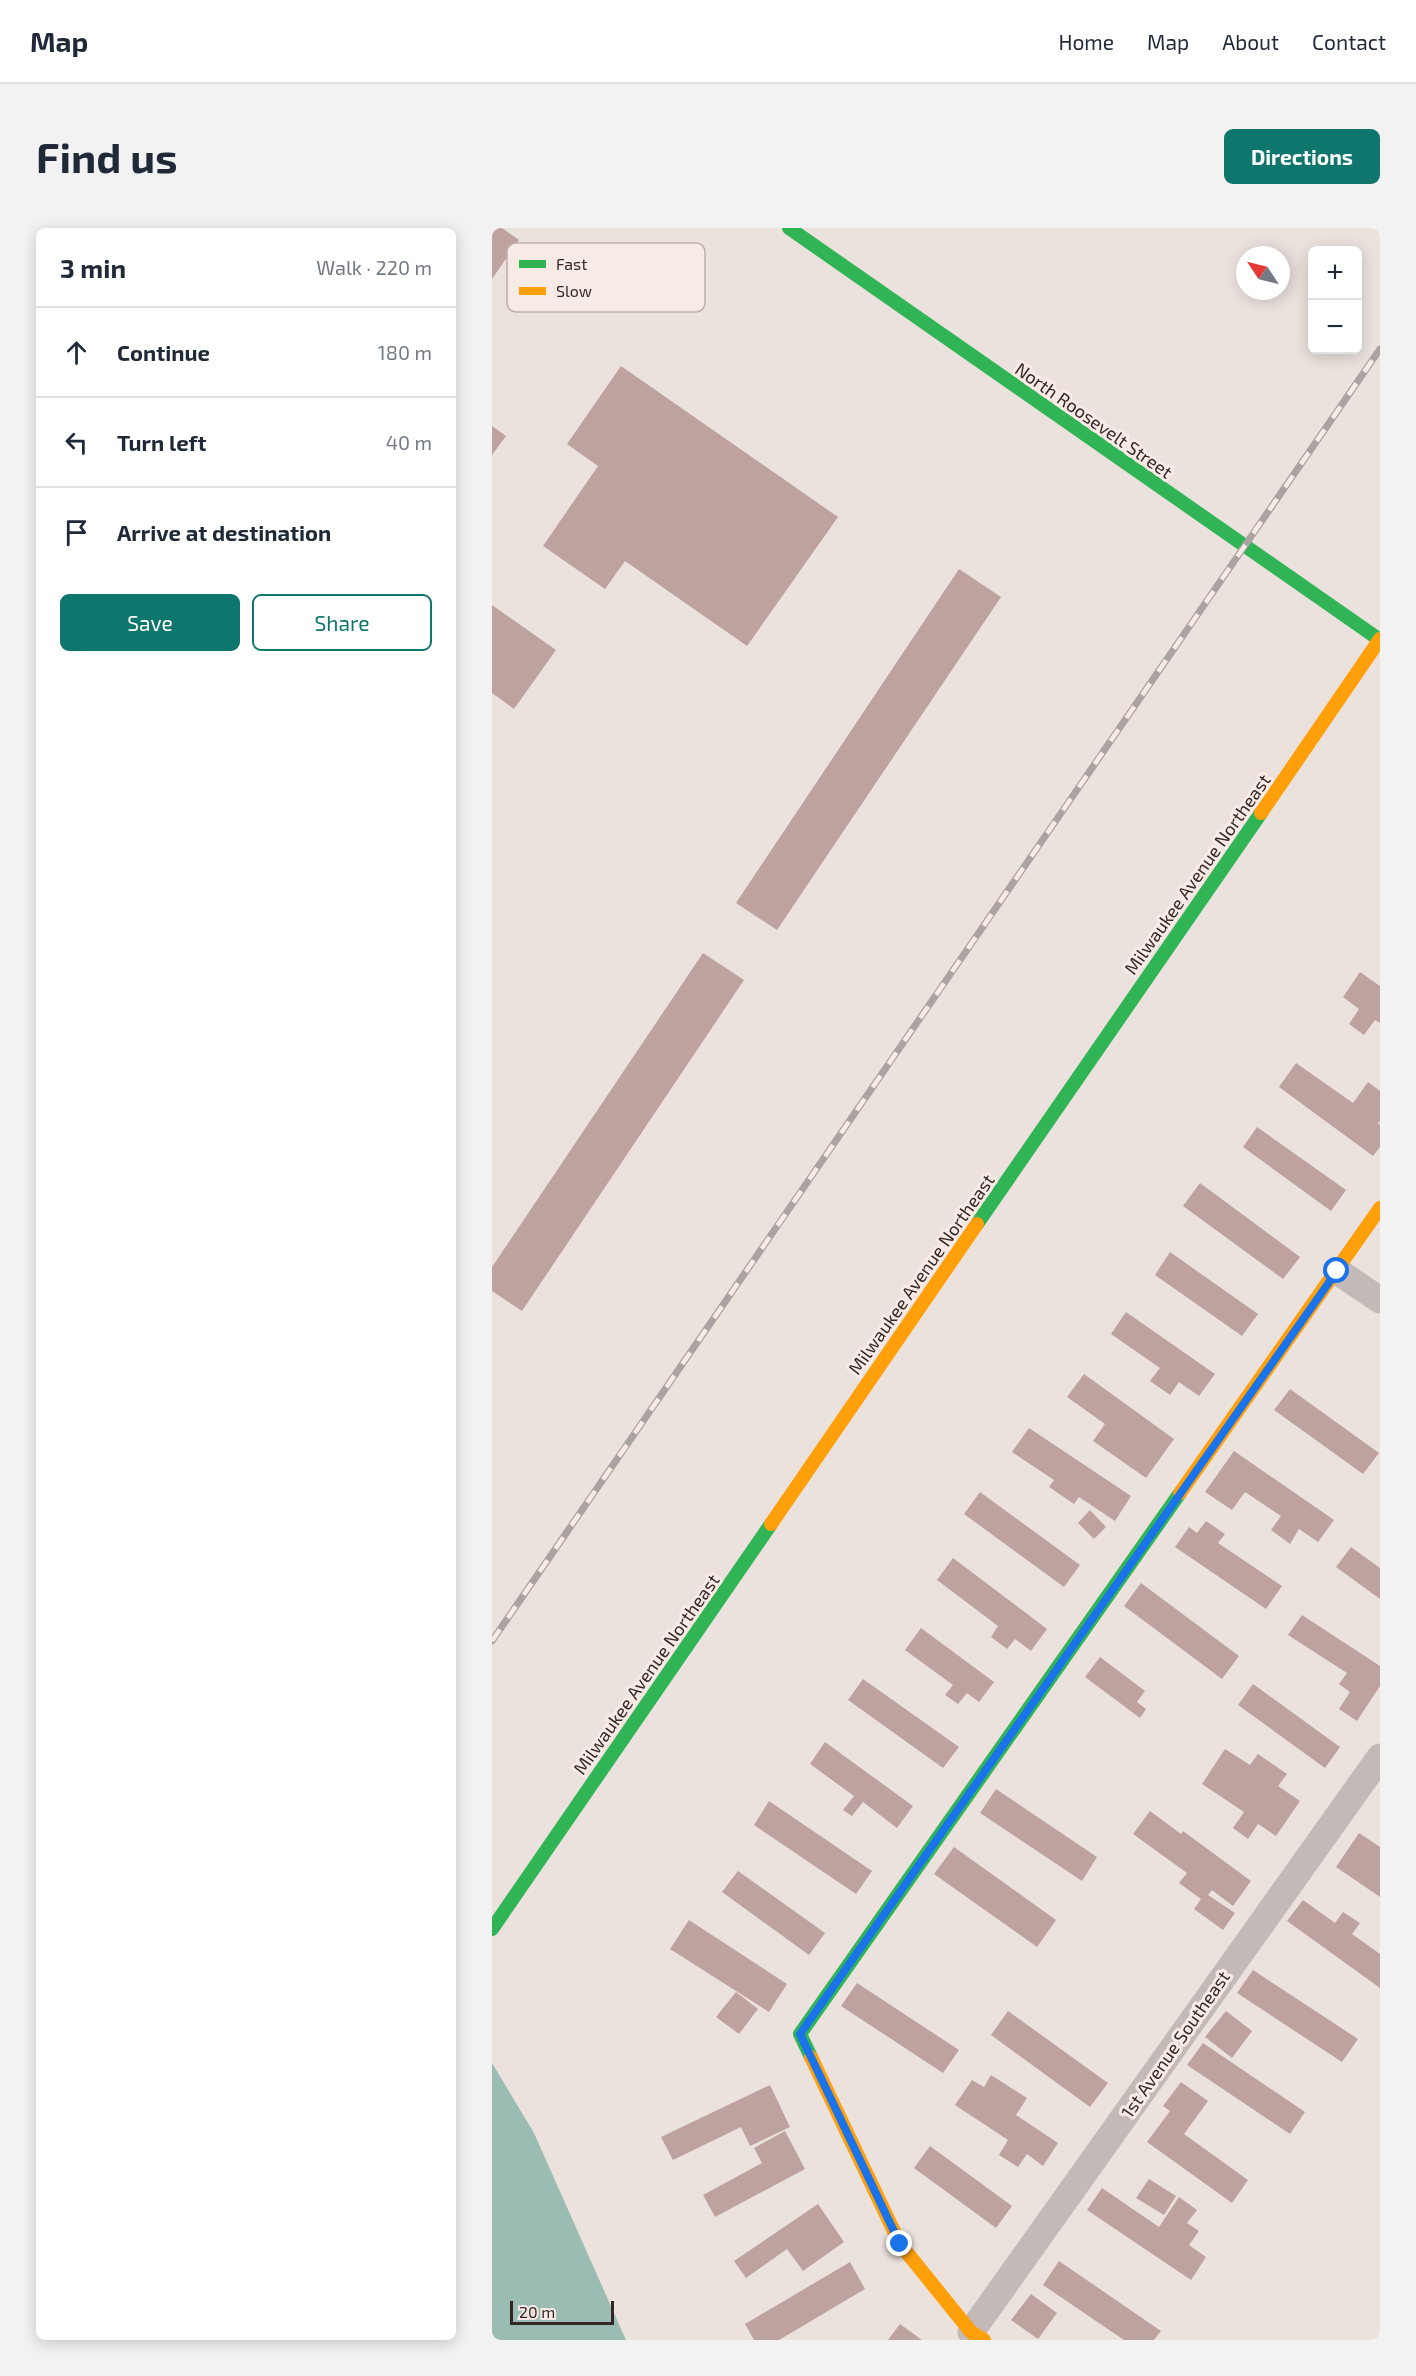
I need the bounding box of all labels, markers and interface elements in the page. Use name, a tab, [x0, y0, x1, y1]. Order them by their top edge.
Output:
text: Map	[30, 24, 88, 58]
text: Home	[1058, 29, 1114, 54]
text: Map	[1147, 29, 1189, 54]
text: About	[1222, 29, 1279, 54]
text: Contact	[1312, 29, 1386, 54]
button: Directions	[1224, 129, 1380, 184]
text: Find us	[36, 131, 178, 181]
legend	[507, 243, 705, 312]
north arrow	[1236, 246, 1290, 300]
map controls	[1308, 246, 1362, 354]
button: +	[1308, 246, 1362, 300]
text: 3 min	[60, 252, 126, 283]
text: Fast	[556, 254, 587, 273]
text: Walk · 220 m	[316, 255, 432, 279]
text: Slow	[556, 281, 592, 300]
button: −	[1308, 300, 1362, 354]
icon: ahead	[60, 336, 93, 369]
text: Continue	[117, 339, 210, 365]
text: 180 m	[378, 340, 432, 364]
street label: North Roosevelt Street	[1011, 357, 1177, 483]
icon: left	[60, 426, 93, 459]
text: Turn left	[117, 429, 206, 455]
text: 40 m	[386, 430, 432, 454]
icon: arrive	[60, 516, 93, 549]
text: Arrive at destination	[117, 519, 331, 545]
button: Save	[60, 594, 240, 651]
button: Share	[252, 594, 432, 651]
street label: Milwaukee Avenue Northeast	[1119, 770, 1275, 978]
street label: Milwaukee Avenue Northeast	[843, 1170, 999, 1378]
route start	[1323, 1257, 1349, 1283]
street label: Milwaukee Avenue Northeast	[568, 1570, 724, 1778]
street label: 1st Avenue Southeast	[1116, 1966, 1234, 2122]
route end	[886, 2230, 912, 2256]
scale bar	[510, 2298, 614, 2326]
text: 20 m	[519, 2302, 555, 2321]

